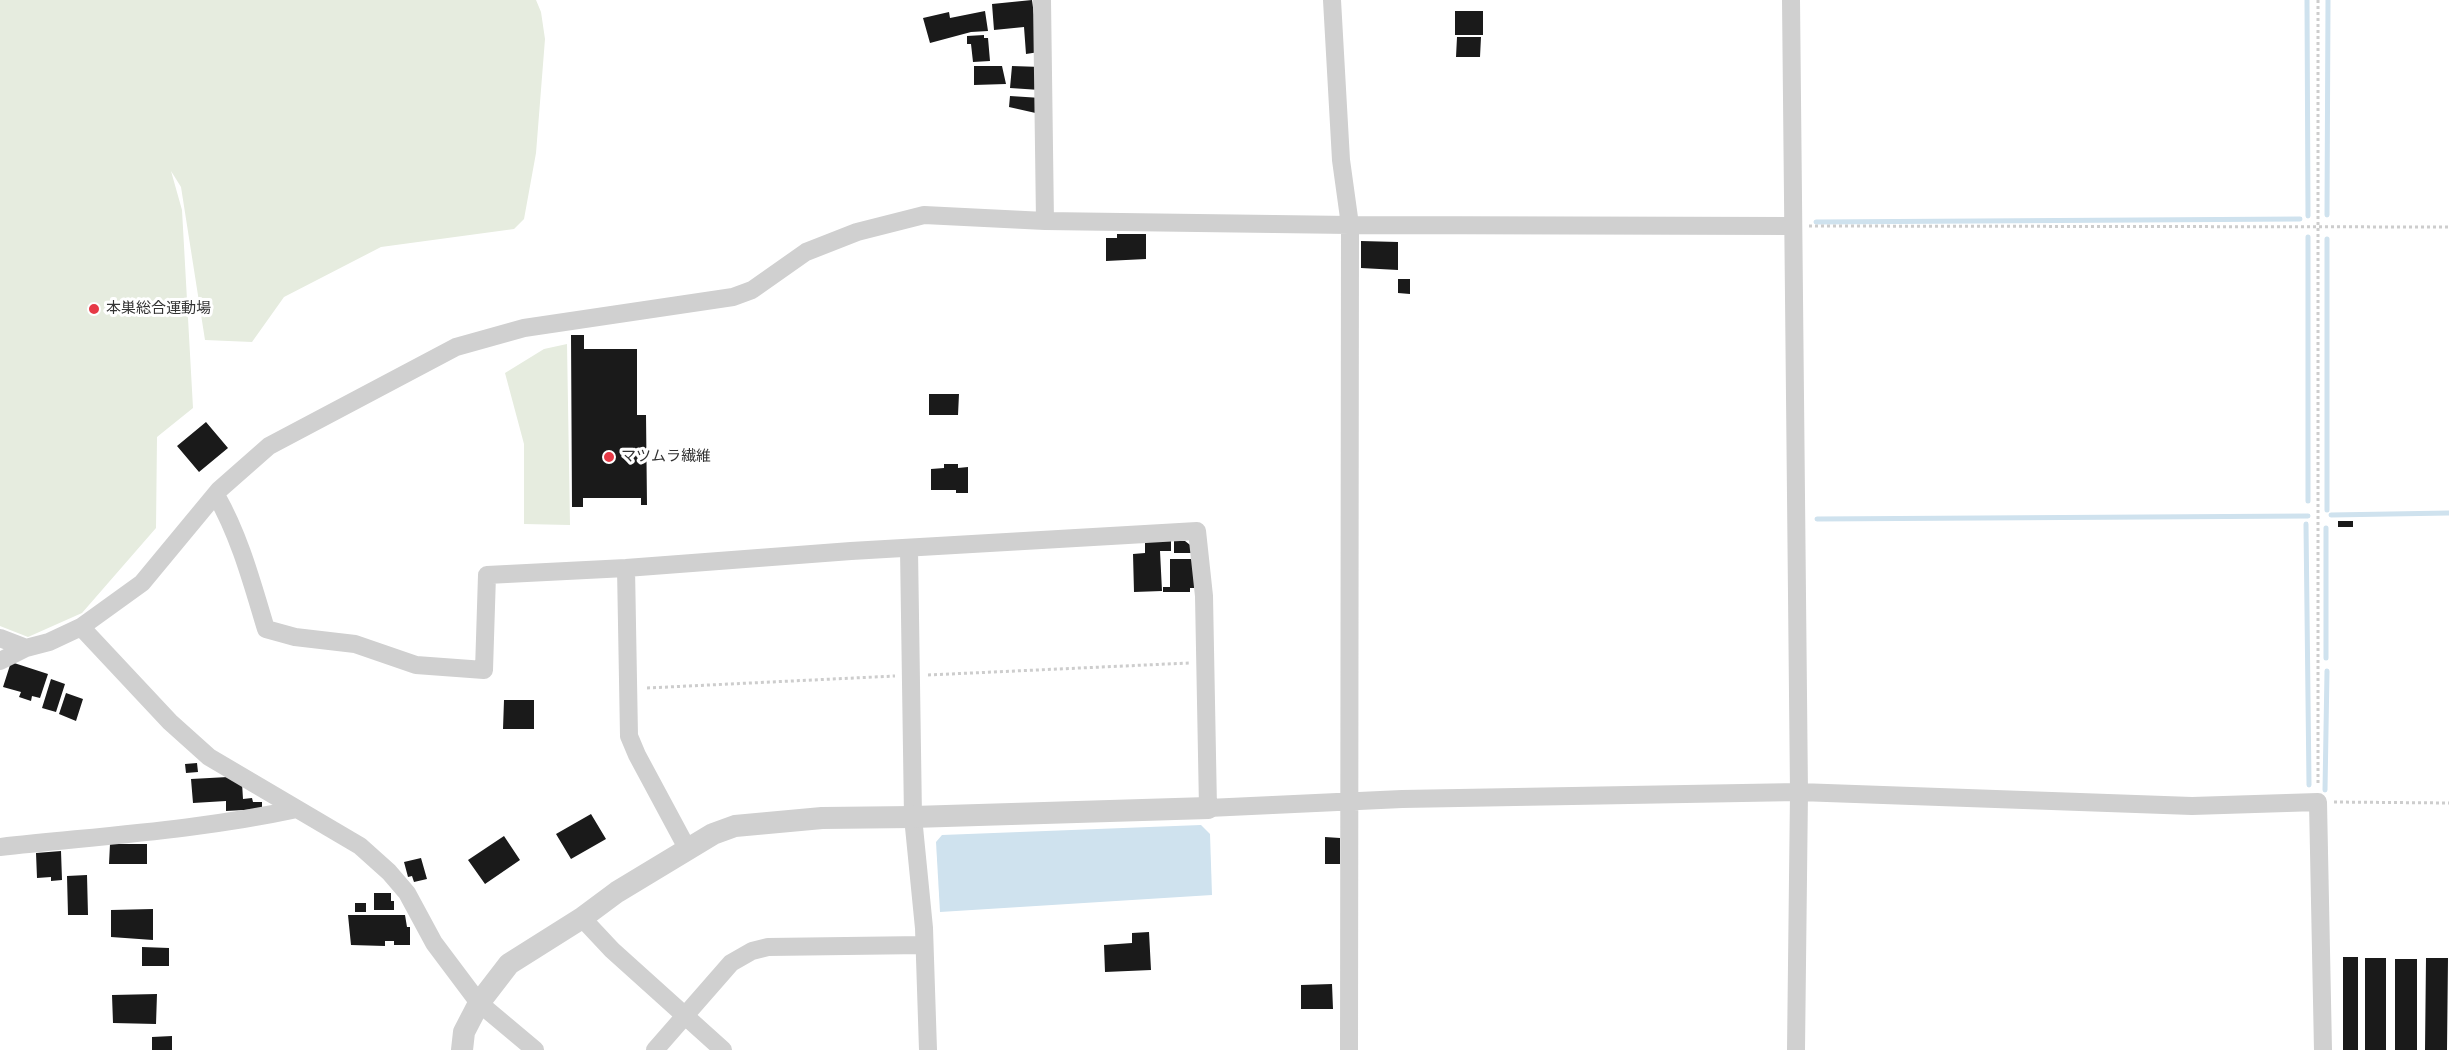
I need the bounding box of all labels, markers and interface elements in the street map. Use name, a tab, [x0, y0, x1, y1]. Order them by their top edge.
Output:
place label: 本巣総合運動場	[106, 300, 211, 318]
marker: 本巣総合運動場	[87, 302, 101, 316]
place label: マツムラ繊維	[621, 448, 711, 466]
marker: マツムラ繊維	[602, 450, 616, 464]

